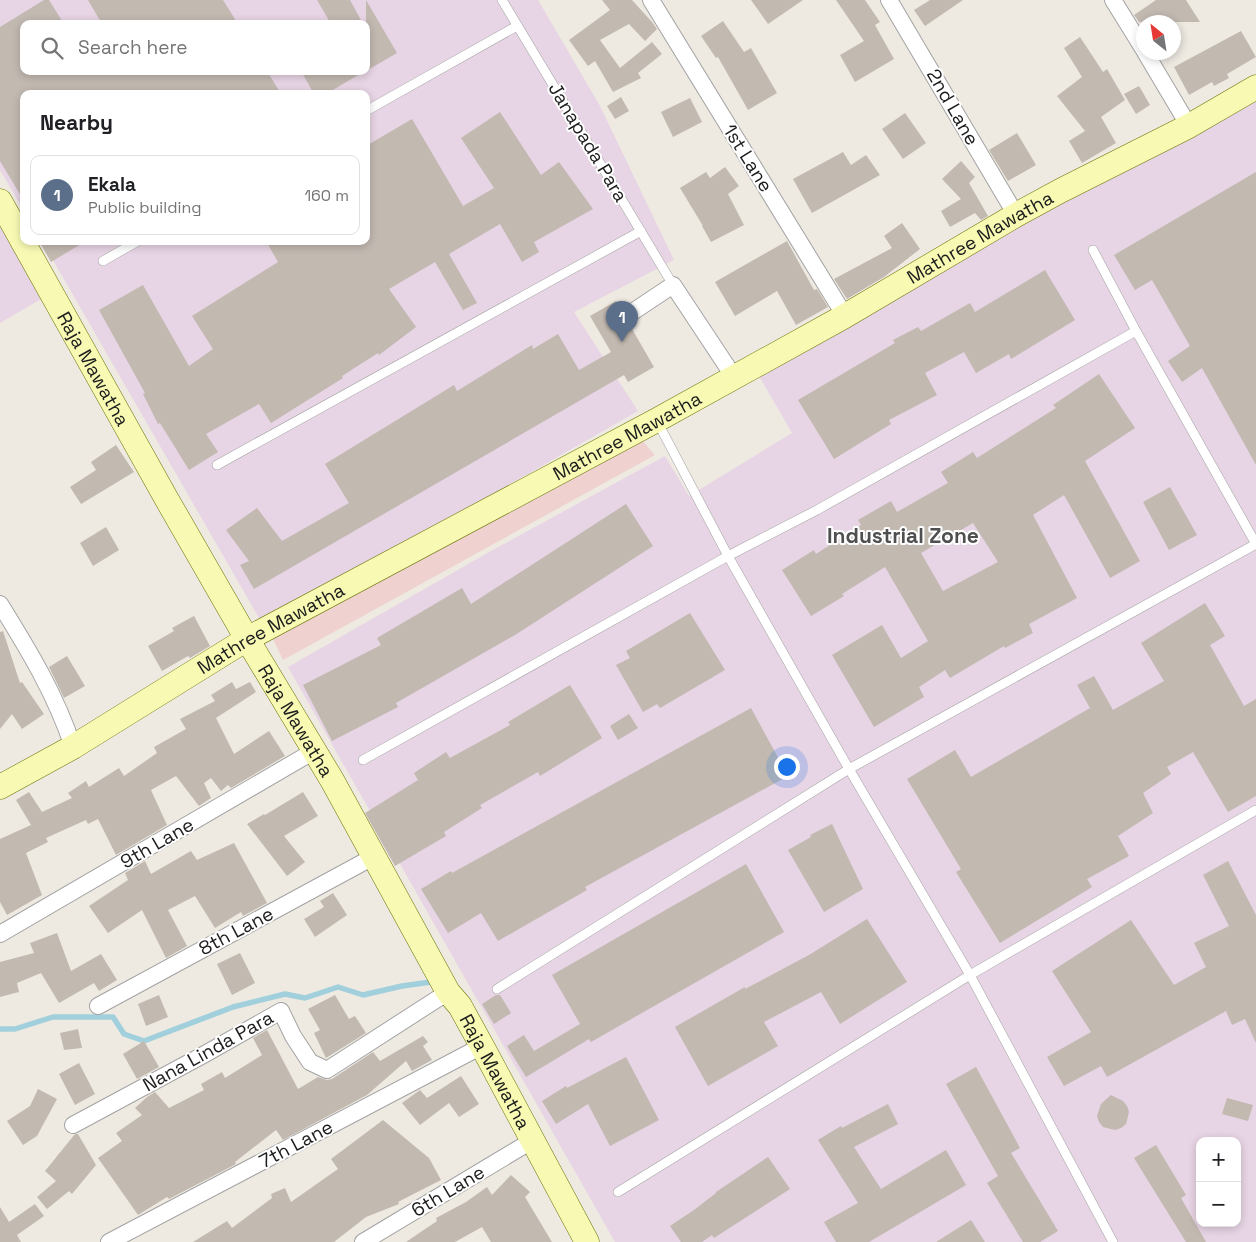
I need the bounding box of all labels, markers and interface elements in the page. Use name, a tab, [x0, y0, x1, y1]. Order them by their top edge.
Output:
north arrow	[1136, 15, 1181, 60]
search box	[20, 20, 370, 75]
icon: search	[38, 34, 66, 62]
text: Search here	[78, 35, 188, 60]
street label: 2nd Lane	[921, 64, 985, 150]
street label: Janapada Para	[542, 78, 634, 206]
text: Nearby	[40, 109, 113, 136]
street label: 1st Lane	[717, 119, 779, 197]
text: Ekala	[88, 172, 136, 197]
text: 1	[53, 185, 61, 206]
text: 160 m	[304, 185, 349, 206]
street label: Mathree Mawatha	[902, 185, 1057, 289]
text: Public building	[88, 197, 201, 218]
pin: 1	[606, 301, 638, 342]
street label: Raja Mawatha	[52, 307, 136, 430]
street label: Mathree Mawatha	[548, 385, 706, 486]
district label: Industrial Zone	[827, 522, 979, 549]
street label: Mathree Mawatha	[192, 577, 349, 680]
street label: Raja Mawatha	[253, 659, 340, 782]
your location	[774, 754, 800, 780]
street label: 9th Lane	[116, 812, 198, 874]
street label: 8th Lane	[194, 901, 278, 961]
street label: Nana Linda Para	[138, 1005, 278, 1097]
street label: Raja Mawatha	[454, 1009, 537, 1133]
street label: 7th Lane	[255, 1114, 337, 1174]
map controls	[1196, 1137, 1241, 1227]
button: +	[1196, 1137, 1241, 1182]
street label: 6th Lane	[407, 1159, 489, 1223]
button: −	[1196, 1182, 1241, 1227]

